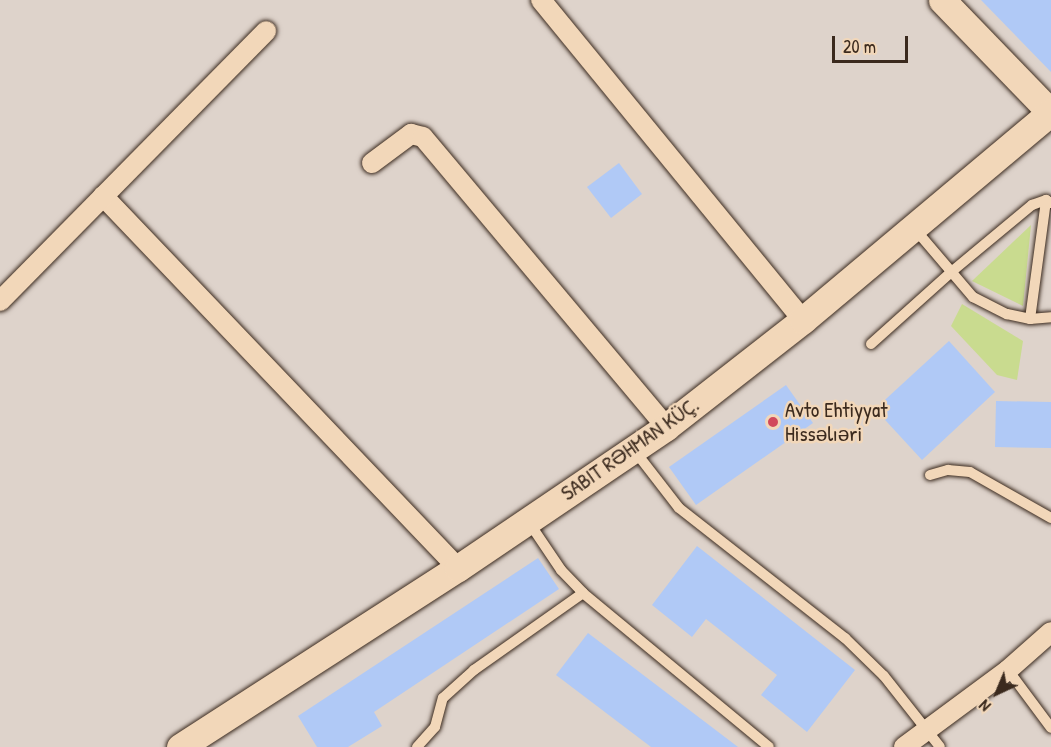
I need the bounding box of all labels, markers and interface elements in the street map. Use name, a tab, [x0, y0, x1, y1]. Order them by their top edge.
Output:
scale bar	[835, 24, 912, 62]
text: 20 m	[843, 34, 876, 59]
street label: SABIT RƏHMAN KÜÇ.	[556, 392, 704, 506]
place label: Avto Ehtiyyat Hissəlıəri	[785, 397, 887, 447]
marker: Avto Ehtiyyat Hissəlıəri	[766, 415, 780, 429]
north arrow	[967, 663, 1027, 723]
text: N	[974, 695, 995, 717]

